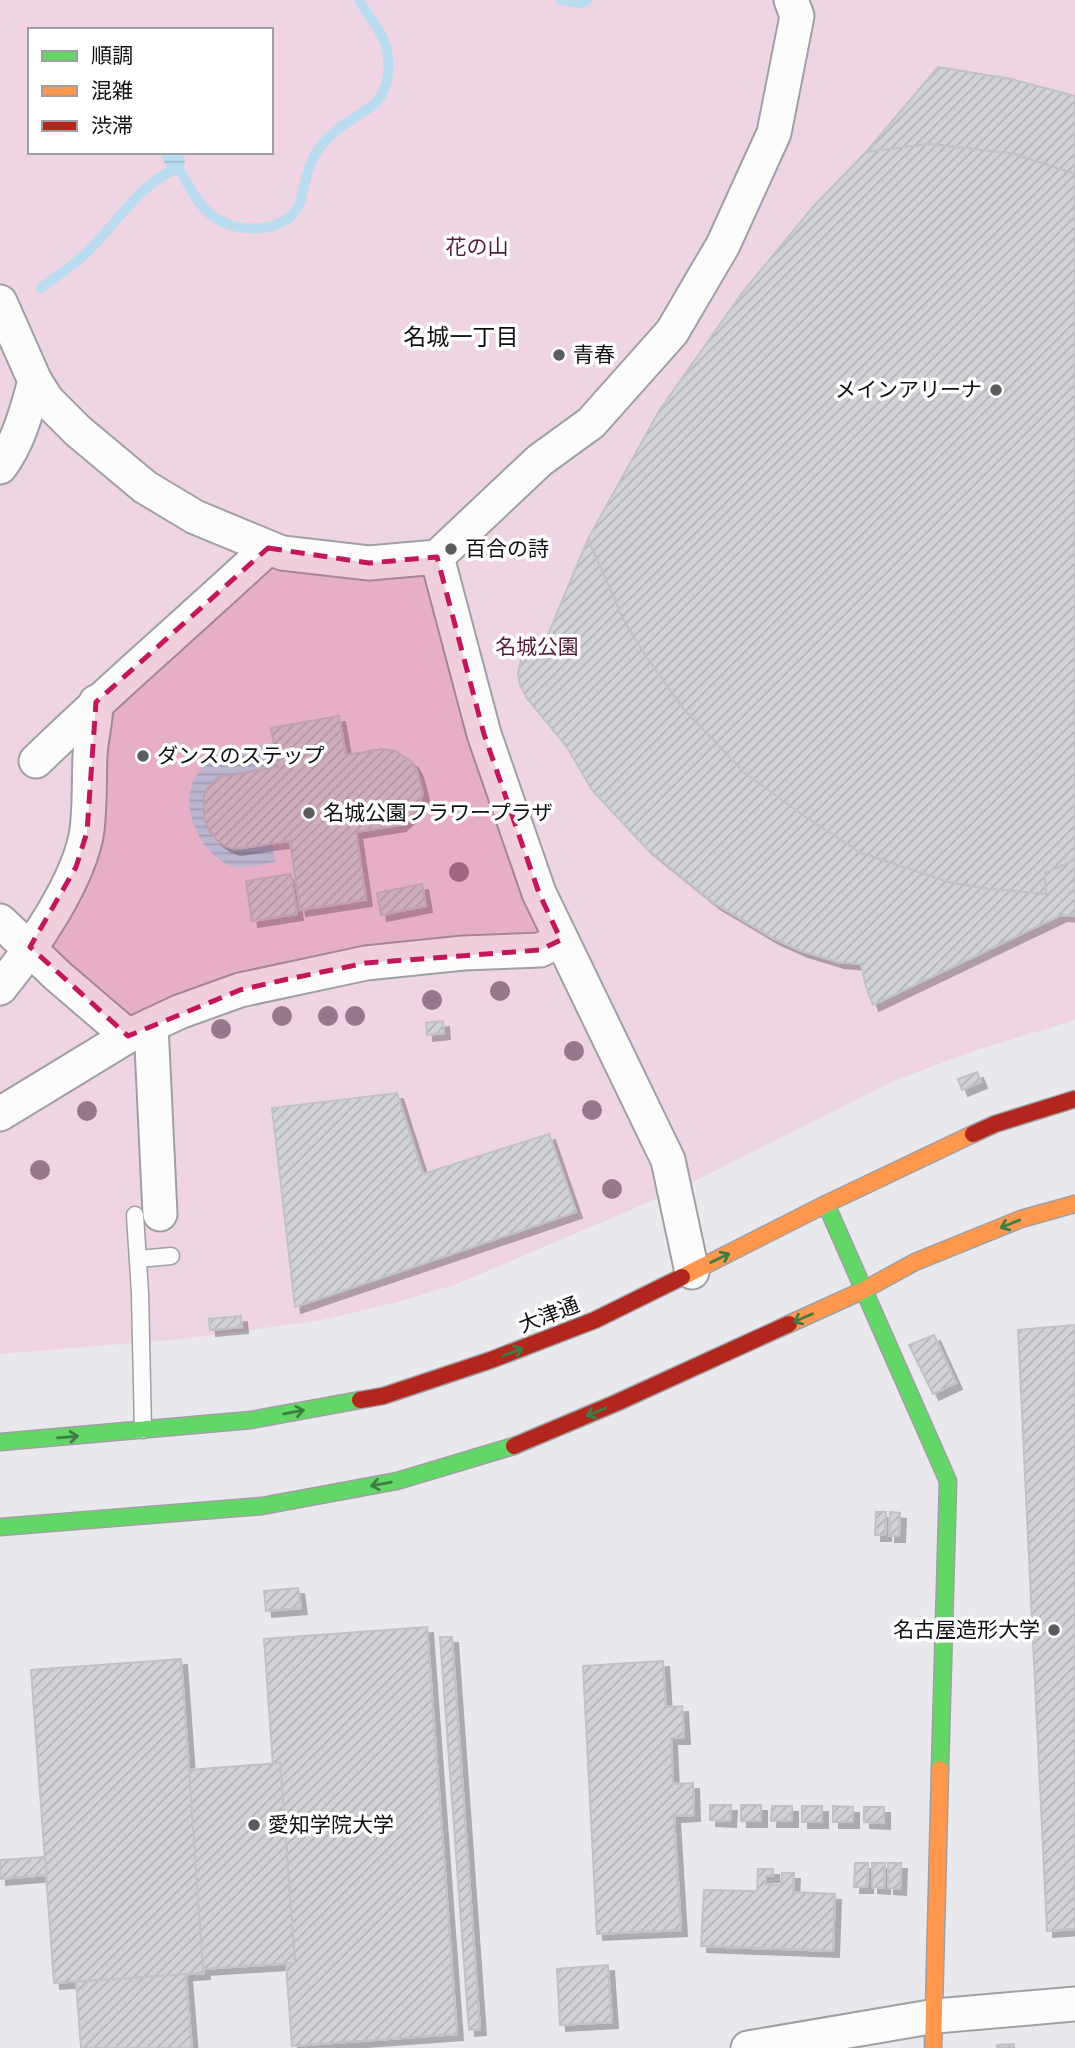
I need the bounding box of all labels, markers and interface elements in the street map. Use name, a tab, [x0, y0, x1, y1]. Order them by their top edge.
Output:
legend	[28, 28, 273, 154]
text: 順調	[91, 42, 133, 70]
text: 混雑	[91, 77, 133, 105]
text: 渋滞	[91, 112, 133, 140]
park label: 花の山	[446, 233, 509, 261]
district label: 名城一丁目	[404, 322, 519, 352]
place label: 青春	[573, 341, 615, 369]
marker: 青春	[551, 347, 567, 363]
place label: メインアリーナ	[835, 376, 982, 404]
marker: メインアリーナ	[988, 382, 1004, 398]
place label: 百合の詩	[465, 535, 549, 563]
marker: 百合の詩	[443, 541, 459, 557]
park label: 名城公園	[495, 633, 579, 661]
place label: ダンスのステップ	[157, 742, 325, 770]
marker: ダンスのステップ	[135, 748, 151, 764]
place label: 名城公園フラワープラザ	[323, 799, 553, 827]
marker: 名城公園フラワープラザ	[301, 805, 317, 821]
one-way arrow	[999, 1218, 1021, 1231]
one-way arrow	[709, 1251, 730, 1265]
street label: 大津通	[515, 1291, 583, 1339]
one-way arrow	[793, 1312, 814, 1325]
one-way arrow	[501, 1345, 523, 1357]
one-way arrow	[282, 1405, 305, 1418]
one-way arrow	[586, 1406, 607, 1419]
one-way arrow	[56, 1430, 79, 1443]
one-way arrow	[370, 1478, 393, 1491]
place label: 名古屋造形大学	[893, 1616, 1040, 1644]
marker: 名古屋造形大学	[1046, 1622, 1062, 1638]
place label: 愛知学院大学	[268, 1811, 394, 1839]
marker: 愛知学院大学	[246, 1817, 262, 1833]

